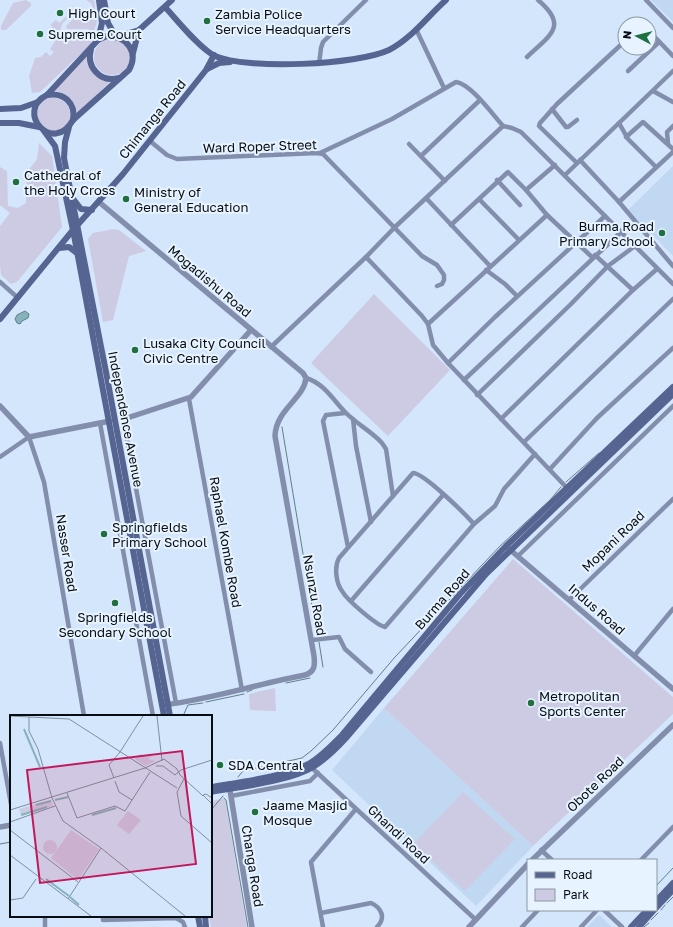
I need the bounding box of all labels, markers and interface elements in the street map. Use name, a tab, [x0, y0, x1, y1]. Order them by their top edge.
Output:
place label: High Court	[68, 5, 136, 21]
place label: Zambia Police Service Headquarters	[215, 6, 351, 37]
marker: High Court	[55, 8, 65, 18]
marker: Zambia Police Service Headquarters	[202, 16, 212, 26]
north arrow	[617, 16, 657, 56]
place label: Supreme Court	[48, 26, 142, 42]
marker: Supreme Court	[35, 29, 45, 39]
text: N	[620, 30, 634, 40]
street label: Chimanga Road	[115, 76, 189, 162]
street label: Ward Roper Street	[203, 136, 317, 156]
place label: Cathedral of the Holy Cross	[24, 167, 116, 198]
marker: Cathedral of the Holy Cross	[11, 177, 21, 187]
place label: Ministry of General Education	[134, 184, 248, 215]
marker: Ministry of General Education	[121, 194, 131, 204]
place label: Burma Road Primary School	[559, 218, 654, 249]
marker: Burma Road Primary School	[657, 228, 667, 238]
street label: Mogadishu Road	[165, 242, 255, 320]
place label: Lusaka City Council Civic Centre	[143, 335, 266, 366]
marker: Lusaka City Council Civic Centre	[130, 345, 140, 355]
street label: Independence Avenue	[105, 350, 147, 488]
street label: Raphael Kombe Road	[207, 475, 245, 609]
street label: Mopani Road	[578, 507, 648, 575]
street label: Nasser Road	[53, 513, 81, 593]
place label: Springfields Primary School	[112, 519, 207, 550]
marker: Springfields Primary School	[99, 529, 109, 539]
street label: Nsunzu Road	[300, 553, 330, 637]
street label: Burma Road	[411, 565, 473, 633]
street label: Indus Road	[565, 580, 629, 638]
marker: Springfields Secondary School	[110, 598, 120, 608]
place label: Springfields Secondary School	[58, 609, 172, 640]
place label: Metropolitan Sports Center	[539, 688, 626, 719]
marker: Metropolitan Sports Center	[526, 698, 536, 708]
inset map	[10, 715, 212, 917]
street label: Obote Road	[563, 753, 627, 815]
place label: SDA Central	[228, 757, 303, 773]
marker: SDA Central	[215, 760, 225, 770]
place label: Jaame Masjid Mosque	[263, 797, 348, 828]
street label: Ghandi Road	[365, 801, 433, 867]
marker: Jaame Masjid Mosque	[250, 807, 260, 817]
street label: Changa Road	[239, 824, 267, 908]
legend	[527, 859, 657, 911]
text: Road	[563, 867, 592, 882]
text: Park	[563, 887, 589, 902]

